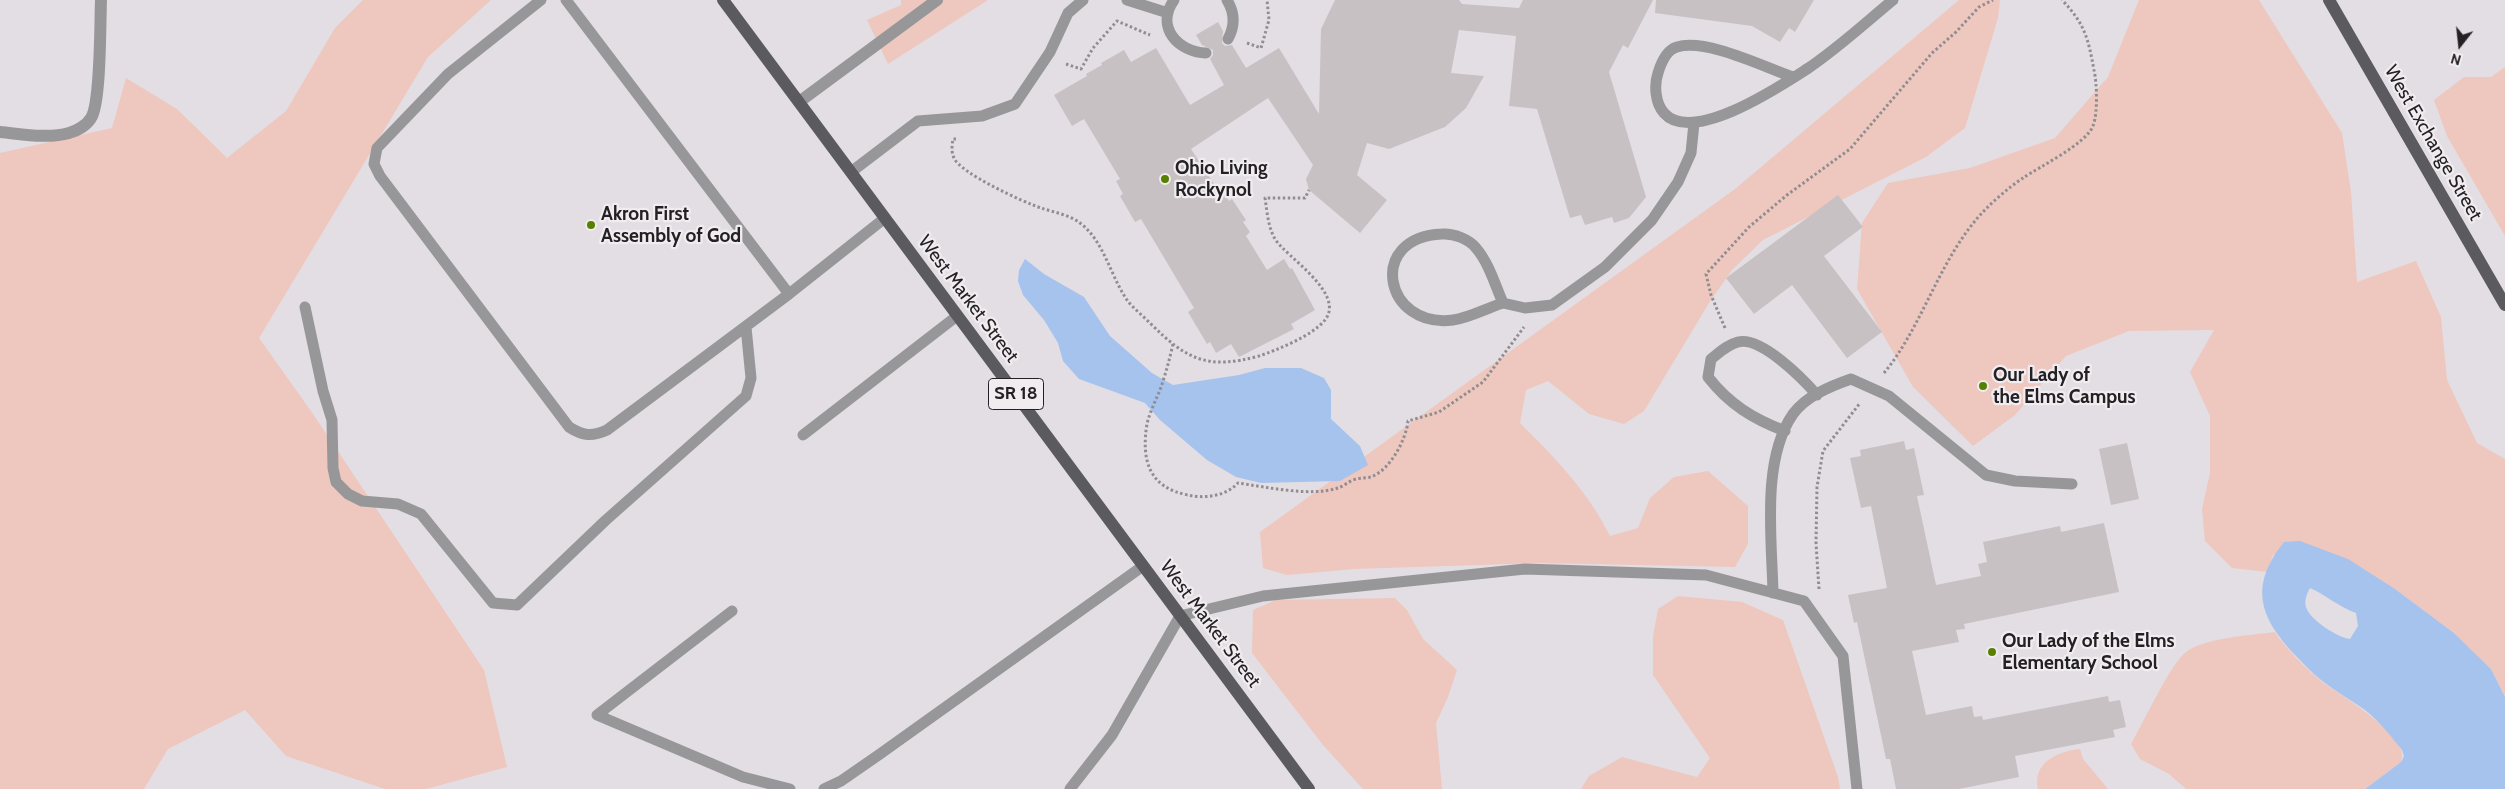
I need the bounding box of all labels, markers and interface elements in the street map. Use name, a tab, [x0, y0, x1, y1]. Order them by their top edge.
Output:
north arrow	[2435, 20, 2485, 70]
text: N	[2449, 49, 2463, 69]
street label: West Exchange Street	[2379, 61, 2487, 225]
place label: Ohio Living Rockynol	[1175, 157, 1267, 201]
marker: Ohio Living Rockynol	[1159, 173, 1171, 185]
place label: Akron First Assembly of God	[601, 203, 741, 247]
marker: Akron First Assembly of God	[585, 219, 597, 231]
street label: West Market Street	[913, 231, 1023, 367]
place label: Our Lady of the Elms Campus	[1993, 364, 2136, 408]
road number: SR 18	[988, 378, 1044, 409]
marker: Our Lady of the Elms Campus	[1977, 380, 1989, 392]
street label: West Market Street	[1155, 556, 1265, 692]
place label: Our Lady of the Elms Elementary School	[2002, 630, 2175, 674]
marker: Our Lady of the Elms Elementary School	[1986, 646, 1998, 658]

